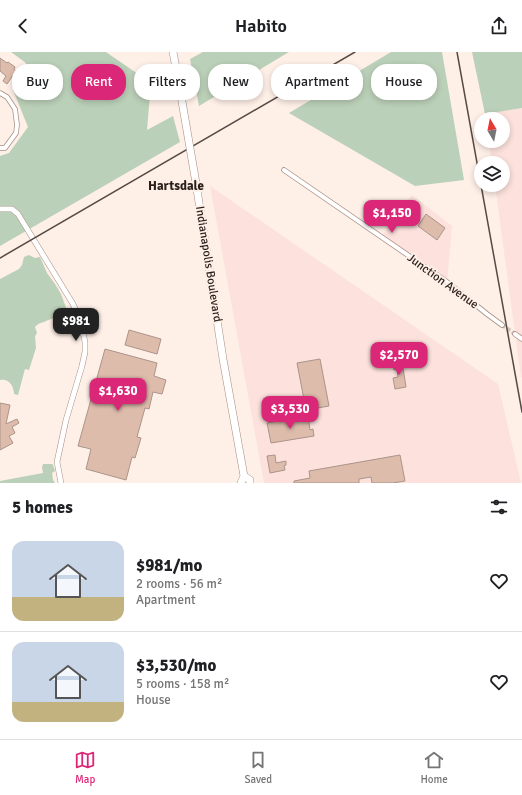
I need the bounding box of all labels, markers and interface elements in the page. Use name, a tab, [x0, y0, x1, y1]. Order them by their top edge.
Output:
icon: back	[12, 15, 34, 37]
text: Habito	[235, 15, 287, 37]
icon: share	[488, 15, 510, 37]
chip: Buy	[12, 64, 63, 100]
chip: Rent	[71, 64, 126, 100]
chip: Filters	[134, 64, 200, 100]
chip: New	[208, 64, 263, 100]
chip: Apartment	[271, 64, 363, 100]
chip: House	[371, 64, 437, 100]
north arrow	[474, 112, 510, 148]
map controls	[474, 112, 510, 192]
button: layers	[474, 156, 510, 192]
district label: Hartsdale	[148, 178, 205, 194]
pin: $1,150	[359, 200, 425, 234]
street label: Indianapolis Boulevard	[192, 205, 225, 323]
text: $1,150	[373, 205, 411, 221]
street label: Junction Avenue	[404, 250, 481, 312]
pin: $981	[52, 308, 100, 342]
text: $981	[62, 313, 90, 329]
pin: $2,570	[366, 342, 432, 376]
text: $2,570	[380, 347, 418, 363]
pin: $1,630	[85, 378, 151, 412]
text: $1,630	[99, 383, 137, 399]
pin: $3,530	[257, 396, 323, 430]
text: $3,530	[271, 401, 309, 417]
icon: filters	[488, 496, 510, 518]
text: 5 homes	[12, 497, 73, 518]
text: $981/mo	[136, 555, 202, 576]
icon: home	[44, 557, 92, 605]
icon: heart	[488, 570, 510, 592]
text: 2 rooms · 56 m²	[136, 576, 222, 592]
text: Apartment	[136, 592, 196, 608]
text: $3,530/mo	[136, 655, 216, 676]
icon: home	[44, 658, 92, 706]
icon: heart	[488, 671, 510, 693]
text: 5 rooms · 158 m²	[136, 676, 229, 692]
text: House	[136, 692, 171, 708]
tab: Map	[74, 749, 96, 786]
tab: Saved	[244, 749, 272, 786]
tab: Home	[420, 749, 448, 786]

